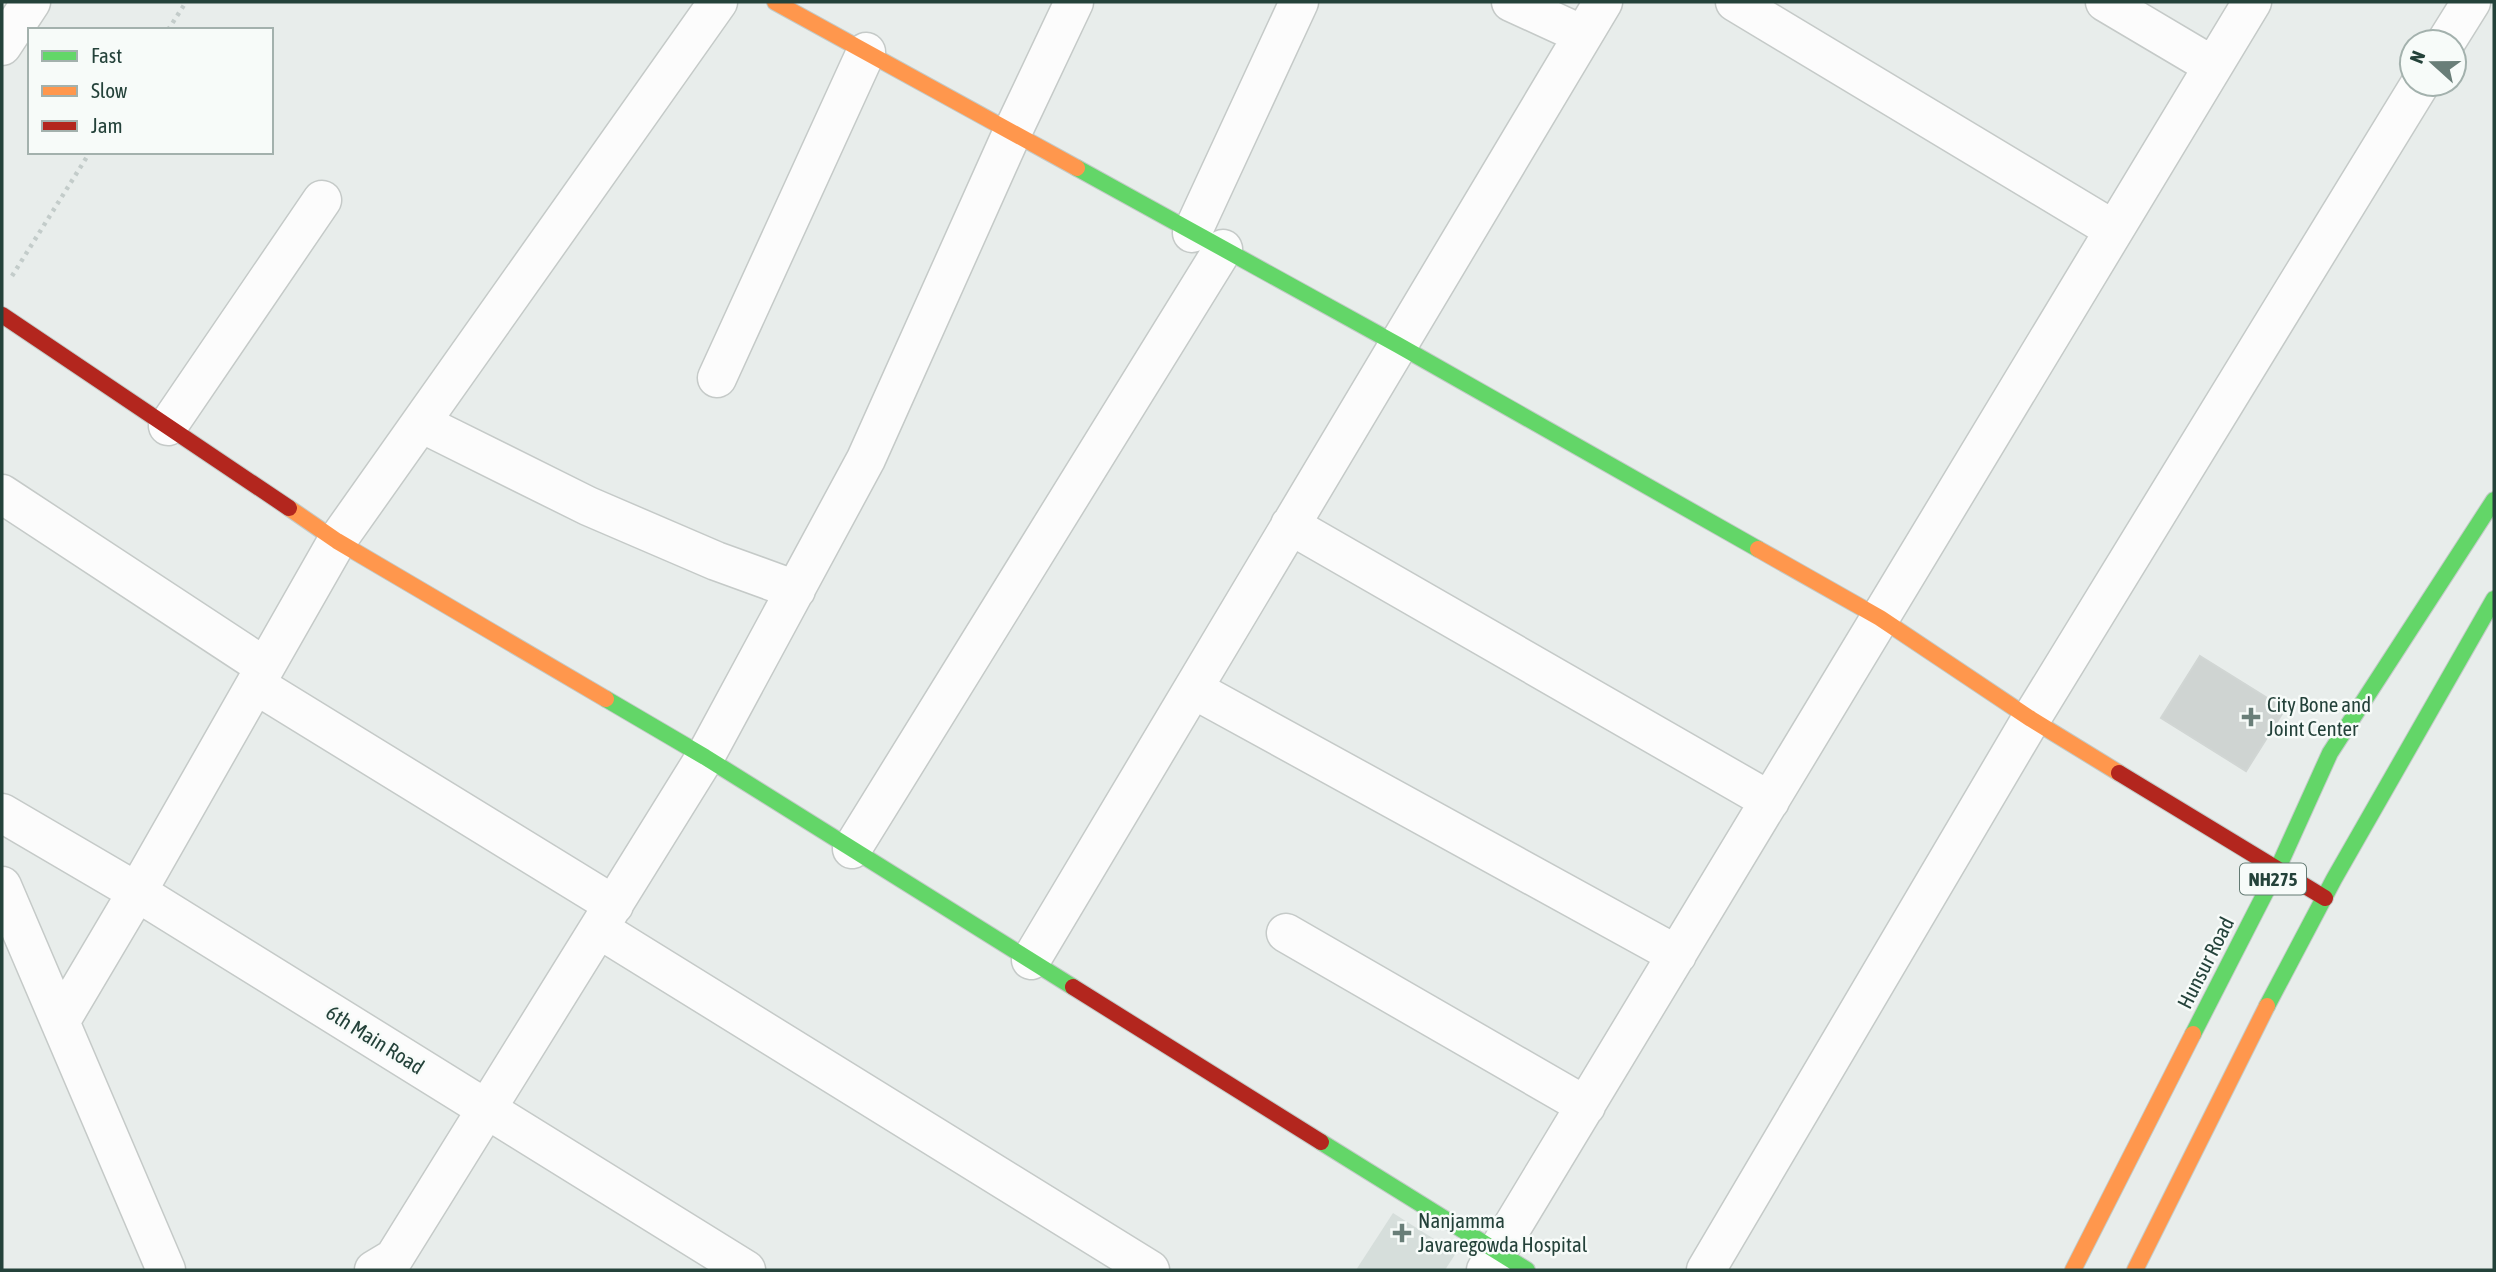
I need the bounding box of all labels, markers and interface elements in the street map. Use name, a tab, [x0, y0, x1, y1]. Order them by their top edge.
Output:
legend	[28, 28, 273, 154]
north arrow	[2398, 28, 2468, 98]
text: Fast	[91, 43, 122, 67]
text: N	[2405, 48, 2429, 66]
text: Slow	[91, 78, 128, 102]
text: Jam	[91, 113, 123, 137]
place label: City Bone and Joint Center	[2267, 692, 2371, 740]
marker: City Bone and Joint Center	[2241, 707, 2261, 727]
road number: NH275	[2240, 864, 2306, 894]
street label: Hunsur Road	[2172, 913, 2238, 1012]
street label: 6th Main Road	[322, 1000, 429, 1079]
place label: Nanjamma Javaregowda Hospital	[1418, 1208, 1588, 1256]
marker: Nanjamma Javaregowda Hospital	[1392, 1223, 1412, 1243]

